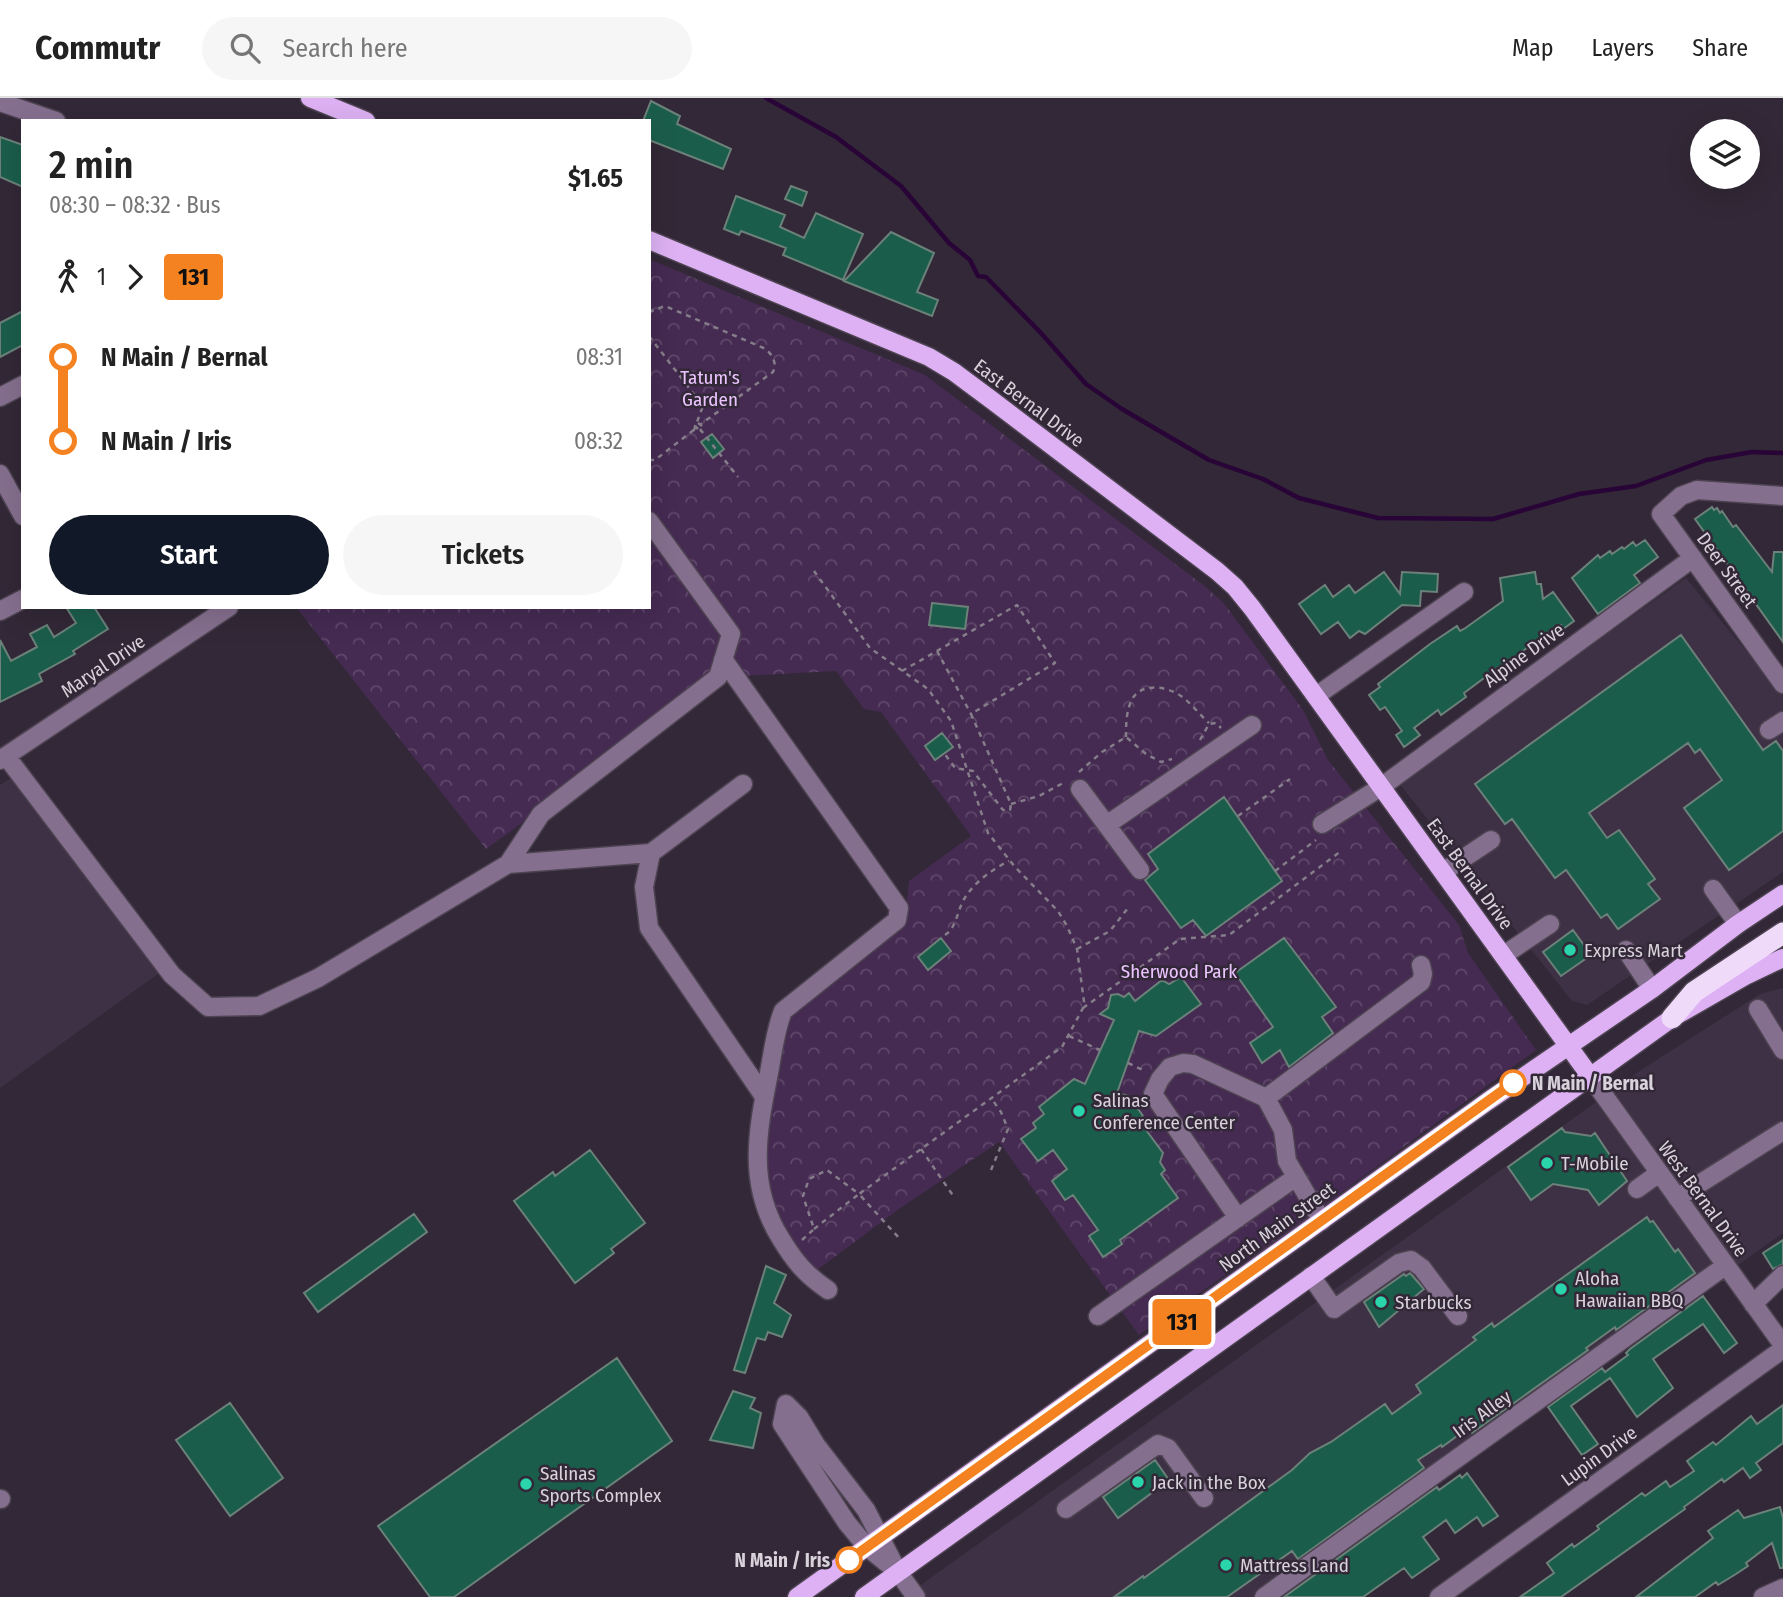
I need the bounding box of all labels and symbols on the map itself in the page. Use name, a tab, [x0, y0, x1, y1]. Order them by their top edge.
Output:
street label: East Bernal Drive	[969, 354, 1089, 452]
park label: Tatum's Garden	[680, 366, 740, 411]
street label: Deer Street	[1692, 528, 1763, 613]
street label: Alpine Drive	[1479, 618, 1569, 692]
street label: Maryal Drive	[57, 629, 149, 703]
street label: East Bernal Drive	[1422, 814, 1518, 934]
place label: Express Mart	[1584, 939, 1684, 962]
marker: Express Mart	[1562, 942, 1578, 958]
park label: Sherwood Park	[1121, 960, 1237, 983]
marker: N Main / Bernal	[1500, 1070, 1526, 1096]
place label: N Main / Bernal	[1532, 1072, 1655, 1095]
place label: Salinas Conference Center	[1093, 1089, 1235, 1134]
marker: Salinas Conference Center	[1071, 1103, 1087, 1119]
street label: West Bernal Drive	[1653, 1137, 1753, 1261]
place label: T-Mobile	[1561, 1152, 1629, 1175]
marker: T-Mobile	[1539, 1155, 1555, 1171]
street label: North Main Street	[1215, 1177, 1340, 1277]
place label: Aloha Hawaiian BBQ	[1575, 1267, 1683, 1312]
marker: Aloha Hawaiian BBQ	[1553, 1281, 1569, 1297]
place label: Starbucks	[1395, 1291, 1472, 1314]
marker: Starbucks	[1373, 1294, 1389, 1310]
line badge: 131	[1142, 1299, 1222, 1345]
street label: Iris Alley	[1448, 1385, 1516, 1443]
street label: Lupin Drive	[1557, 1421, 1641, 1491]
place label: Salinas Sports Complex	[540, 1462, 662, 1507]
place label: Jack in the Box	[1152, 1471, 1267, 1494]
marker: Jack in the Box	[1130, 1474, 1146, 1490]
marker: Salinas Sports Complex	[518, 1476, 534, 1492]
marker: N Main / Iris	[836, 1547, 862, 1573]
place label: N Main / Iris	[735, 1549, 831, 1572]
place label: Mattress Land	[1240, 1554, 1349, 1577]
marker: Mattress Land	[1218, 1557, 1234, 1573]

